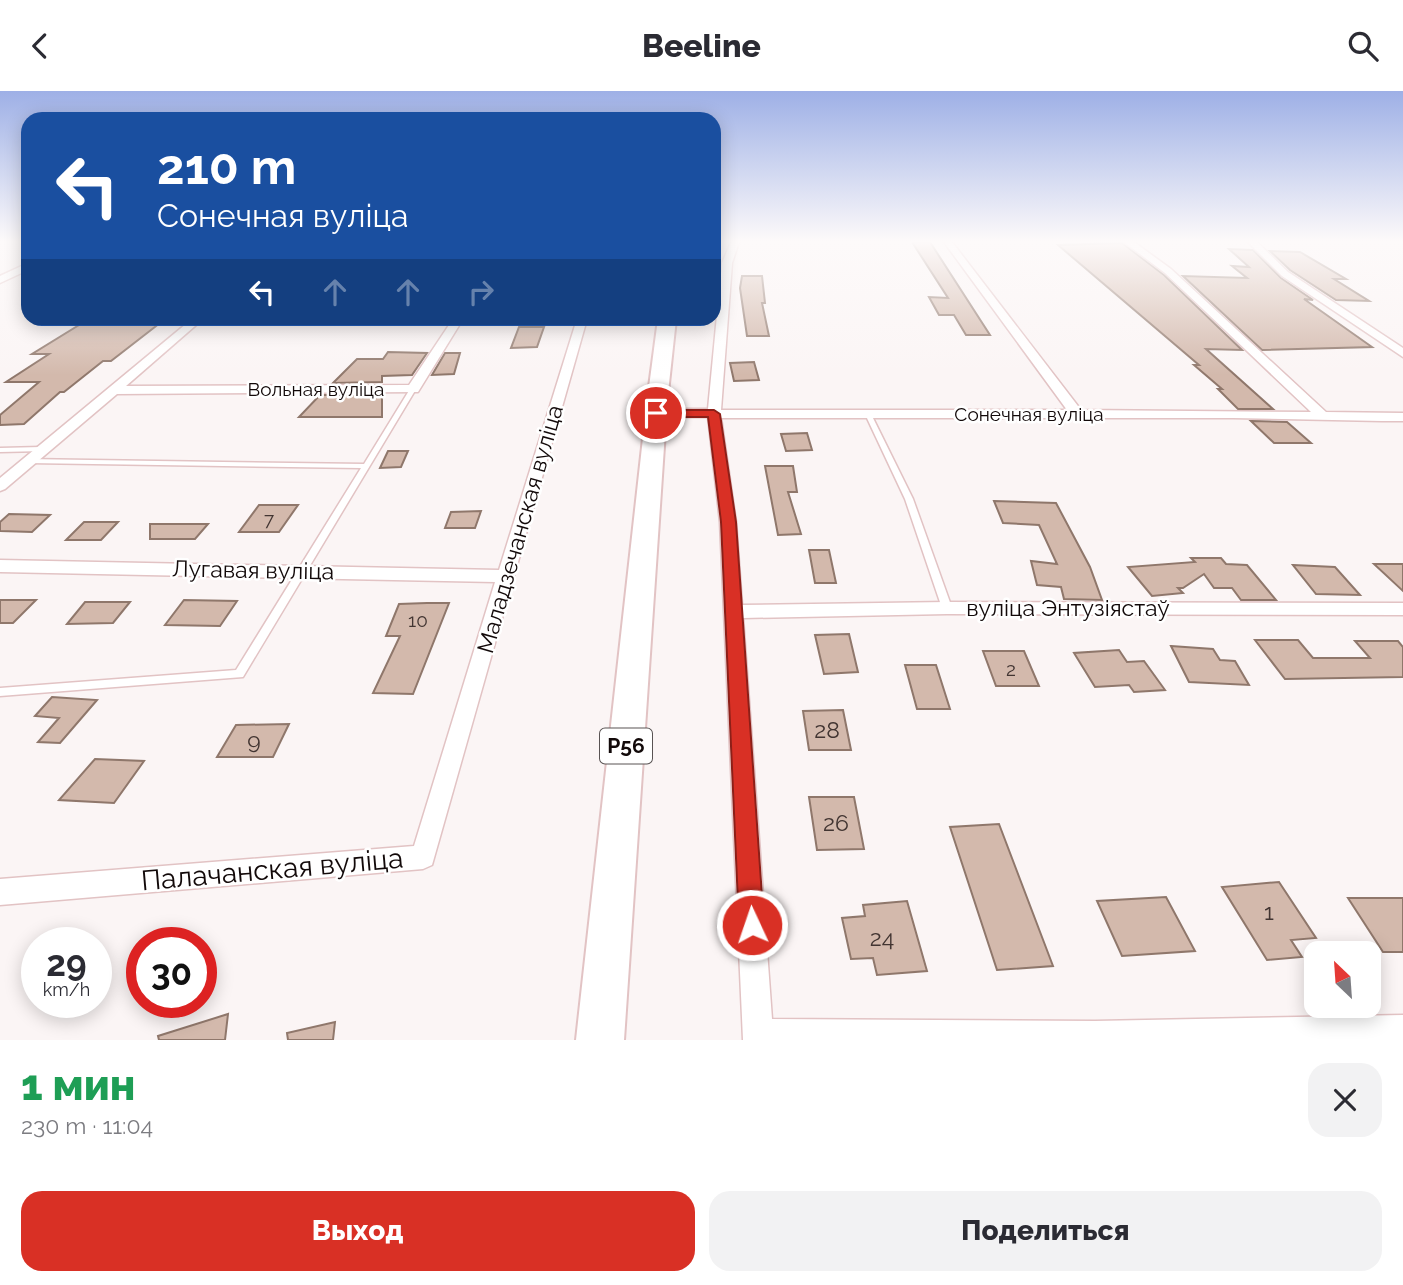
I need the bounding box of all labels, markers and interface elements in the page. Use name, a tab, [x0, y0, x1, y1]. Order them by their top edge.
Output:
icon: back	[21, 27, 59, 65]
text: Beeline	[642, 27, 761, 64]
icon: search	[1344, 27, 1382, 65]
text: 210 m	[157, 138, 296, 195]
icon: left	[42, 140, 133, 231]
text: Сонечная вуліца	[157, 197, 408, 234]
icon: left	[243, 273, 281, 311]
icon: ahead	[316, 273, 354, 311]
icon: ahead	[389, 273, 427, 311]
icon: right	[462, 273, 500, 311]
street label: Вольная вуліца	[248, 378, 384, 400]
pin	[626, 383, 686, 443]
icon: arrive	[637, 394, 675, 432]
street label: Маладзечанская вуліца	[471, 402, 568, 656]
street label: Сонечная вуліца	[954, 403, 1104, 425]
house number: 7	[264, 508, 274, 530]
street label: Лугавая вуліца	[172, 555, 334, 584]
street label: вуліца Энтузіястаў	[966, 594, 1170, 621]
house number: 10	[408, 609, 428, 631]
house number: 2	[1006, 658, 1016, 680]
house number: 28	[814, 716, 840, 743]
house number: 9	[247, 727, 261, 754]
road number: Р56	[600, 729, 652, 763]
house number: 26	[823, 809, 849, 836]
street label: Палачанская вуліца	[140, 842, 404, 897]
position arrow	[715, 888, 789, 962]
house number: 1	[1264, 898, 1274, 925]
house number: 24	[870, 924, 894, 951]
speed limit sign: 30	[126, 927, 217, 1018]
north arrow	[1304, 941, 1381, 1019]
map controls	[1304, 941, 1381, 1018]
text: 29	[46, 943, 87, 984]
text: km/h	[43, 979, 90, 1000]
text: 1 мин	[21, 1061, 135, 1110]
button: close	[1308, 1063, 1382, 1137]
text: 230 m · 11:04	[21, 1112, 153, 1139]
button: Выход	[21, 1191, 695, 1271]
button: Поделиться	[709, 1191, 1382, 1271]

